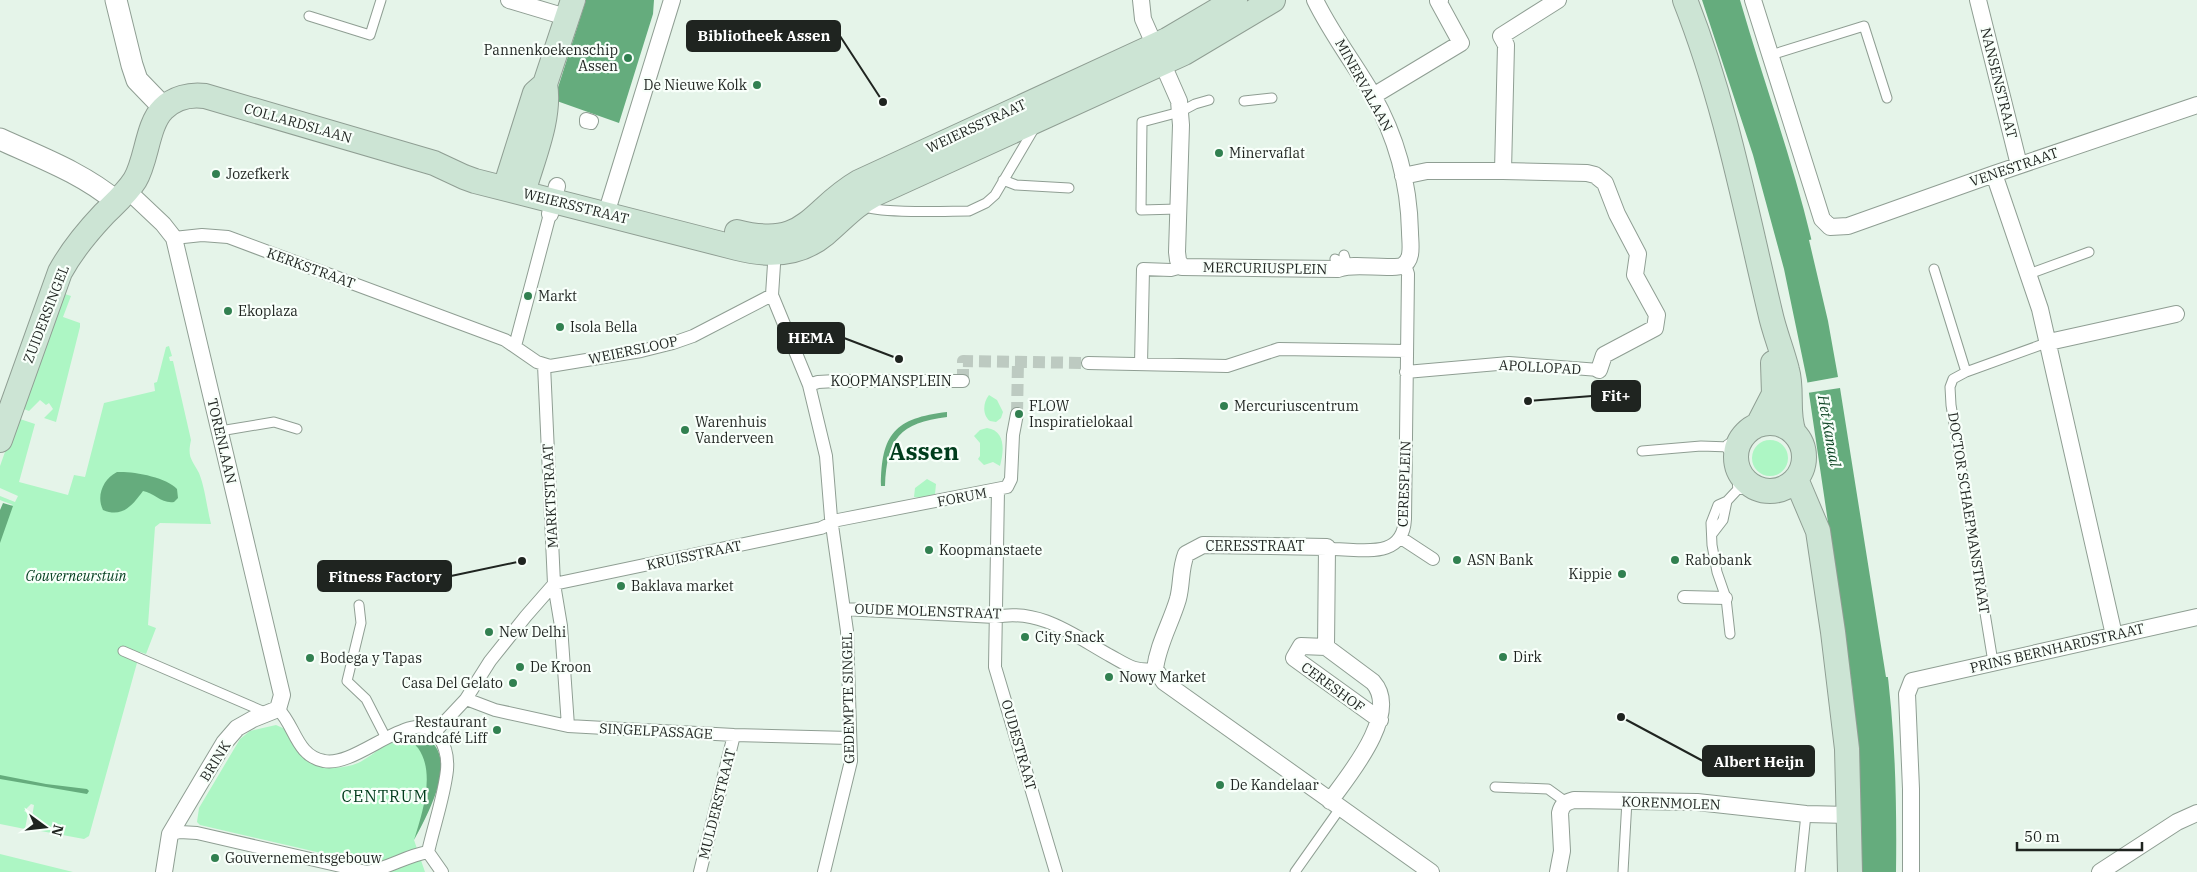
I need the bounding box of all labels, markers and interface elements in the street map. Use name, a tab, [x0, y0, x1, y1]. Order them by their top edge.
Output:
callout: Bibliotheek Assen	[687, 21, 840, 51]
text: Bibliotheek Assen	[698, 26, 830, 45]
street label: NANSENSTRAAT	[1976, 26, 2022, 140]
street label: MINERVALAAN	[1331, 36, 1397, 134]
place label: Pannenkoekenschip Assen	[484, 41, 618, 75]
marker: Pannenkoekenschip Assen	[622, 52, 634, 64]
place label: De Nieuwe Kolk	[644, 76, 748, 94]
marker: De Nieuwe Kolk	[751, 79, 763, 91]
street label: WEIERSSTRAAT	[923, 95, 1029, 157]
street label: COLLARDSLAAN	[242, 99, 354, 147]
street label: VENESTRAAT	[1967, 143, 2061, 191]
place label: Minervaflat	[1229, 144, 1305, 162]
marker: Minervaflat	[1213, 147, 1225, 159]
place label: Jozefkerk	[226, 165, 290, 183]
marker: Jozefkerk	[210, 168, 222, 180]
street label: WEIERSSTRAAT	[521, 184, 631, 228]
street label: KERKSTRAAT	[264, 244, 358, 292]
street label: MERCURIUSPLEIN	[1203, 258, 1327, 278]
street label: ZUIDERSINGEL	[19, 262, 73, 366]
place label: Markt	[538, 287, 577, 305]
marker: Markt	[522, 290, 534, 302]
place label: Ekoplaza	[238, 302, 298, 320]
marker: Ekoplaza	[222, 305, 234, 317]
place label: Isola Bella	[570, 318, 638, 336]
marker: Isola Bella	[554, 321, 566, 333]
callout: HEMA	[778, 323, 844, 353]
text: HEMA	[788, 328, 834, 347]
street label: WEIERSLOOP	[587, 332, 680, 368]
street label: APOLLOPAD	[1498, 356, 1582, 378]
street label: KOOPMANSPLEIN	[830, 372, 952, 390]
callout: Fit+	[1592, 381, 1640, 411]
text: Fit+	[1602, 386, 1630, 405]
water label: Het Kanaal	[1814, 393, 1845, 469]
street label: TORENLAAN	[203, 397, 241, 486]
place label: FLOW Inspiratielokaal	[1029, 397, 1133, 431]
place label: Mercuriuscentrum	[1234, 397, 1359, 415]
marker: Mercuriuscentrum	[1218, 400, 1230, 412]
marker: FLOW Inspiratielokaal	[1013, 408, 1025, 420]
street label: DOCTOR SCHAEPMANSTRAAT	[1944, 411, 1994, 615]
place label: Warenhuis Vanderveen	[695, 413, 774, 447]
marker: Warenhuis Vanderveen	[679, 424, 691, 436]
district label: Assen	[889, 435, 959, 467]
street label: CERESPLEIN	[1393, 440, 1415, 528]
street label: MARKTSTRAAT	[538, 443, 562, 549]
street label: FORUM	[936, 483, 988, 511]
street label: KRUISSTRAAT	[645, 536, 743, 574]
street label: CERESSTRAAT	[1205, 537, 1305, 555]
place label: Koopmanstaete	[939, 541, 1042, 559]
marker: Koopmanstaete	[923, 544, 935, 556]
place label: ASN Bank	[1467, 551, 1534, 569]
place label: Rabobank	[1685, 551, 1752, 569]
marker: ASN Bank	[1451, 554, 1463, 566]
marker: Rabobank	[1669, 554, 1681, 566]
callout: Fitness Factory	[318, 561, 451, 591]
place label: Kippie	[1569, 565, 1612, 583]
park label: Gouverneurstuin	[25, 567, 127, 585]
text: Fitness Factory	[328, 567, 442, 586]
marker: Kippie	[1616, 568, 1628, 580]
place label: Baklava market	[631, 577, 734, 595]
marker: Baklava market	[615, 580, 627, 592]
street label: OUDE MOLENSTRAAT	[854, 599, 1002, 623]
street label: PRINS BERNHARDSTRAAT	[1968, 619, 2146, 677]
place label: New Delhi	[499, 623, 566, 641]
marker: New Delhi	[483, 626, 495, 638]
place label: City Snack	[1035, 628, 1105, 646]
marker: City Snack	[1019, 631, 1031, 643]
street label: GEDEMPTE SINGEL	[838, 632, 858, 764]
place label: Dirk	[1513, 648, 1542, 666]
place label: Bodega y Tapas	[320, 649, 422, 667]
marker: Dirk	[1497, 651, 1509, 663]
marker: Bodega y Tapas	[304, 652, 316, 664]
place label: De Kroon	[530, 658, 592, 676]
street label: CERESHOF	[1298, 658, 1368, 716]
marker: De Kroon	[514, 661, 526, 673]
place label: Nowy Market	[1119, 668, 1206, 686]
marker: Nowy Market	[1103, 671, 1115, 683]
place label: Casa Del Gelato	[402, 674, 503, 692]
marker: Casa Del Gelato	[507, 677, 519, 689]
street label: OUDESTRAAT	[997, 697, 1041, 793]
place label: Restaurant Grandcafé Liff	[393, 713, 488, 747]
street label: SINGELPASSAGE	[599, 719, 713, 743]
marker: Restaurant Grandcafé Liff	[491, 724, 503, 736]
street label: BRINK	[196, 737, 234, 785]
callout: Albert Heijn	[1703, 746, 1814, 776]
street label: MULDERSTRAAT	[695, 747, 739, 861]
text: Albert Heijn	[1714, 752, 1804, 771]
place label: De Kandelaar	[1230, 776, 1319, 794]
marker: De Kandelaar	[1214, 779, 1226, 791]
district label: CENTRUM	[342, 786, 428, 806]
street label: KORENMOLEN	[1621, 792, 1721, 814]
north arrow	[20, 802, 70, 852]
scale bar	[2017, 820, 2142, 852]
text: N	[47, 823, 68, 838]
text: 50 m	[2024, 827, 2060, 846]
place label: Gouvernementsgebouw	[225, 849, 382, 867]
marker: Gouvernementsgebouw	[209, 852, 221, 864]

